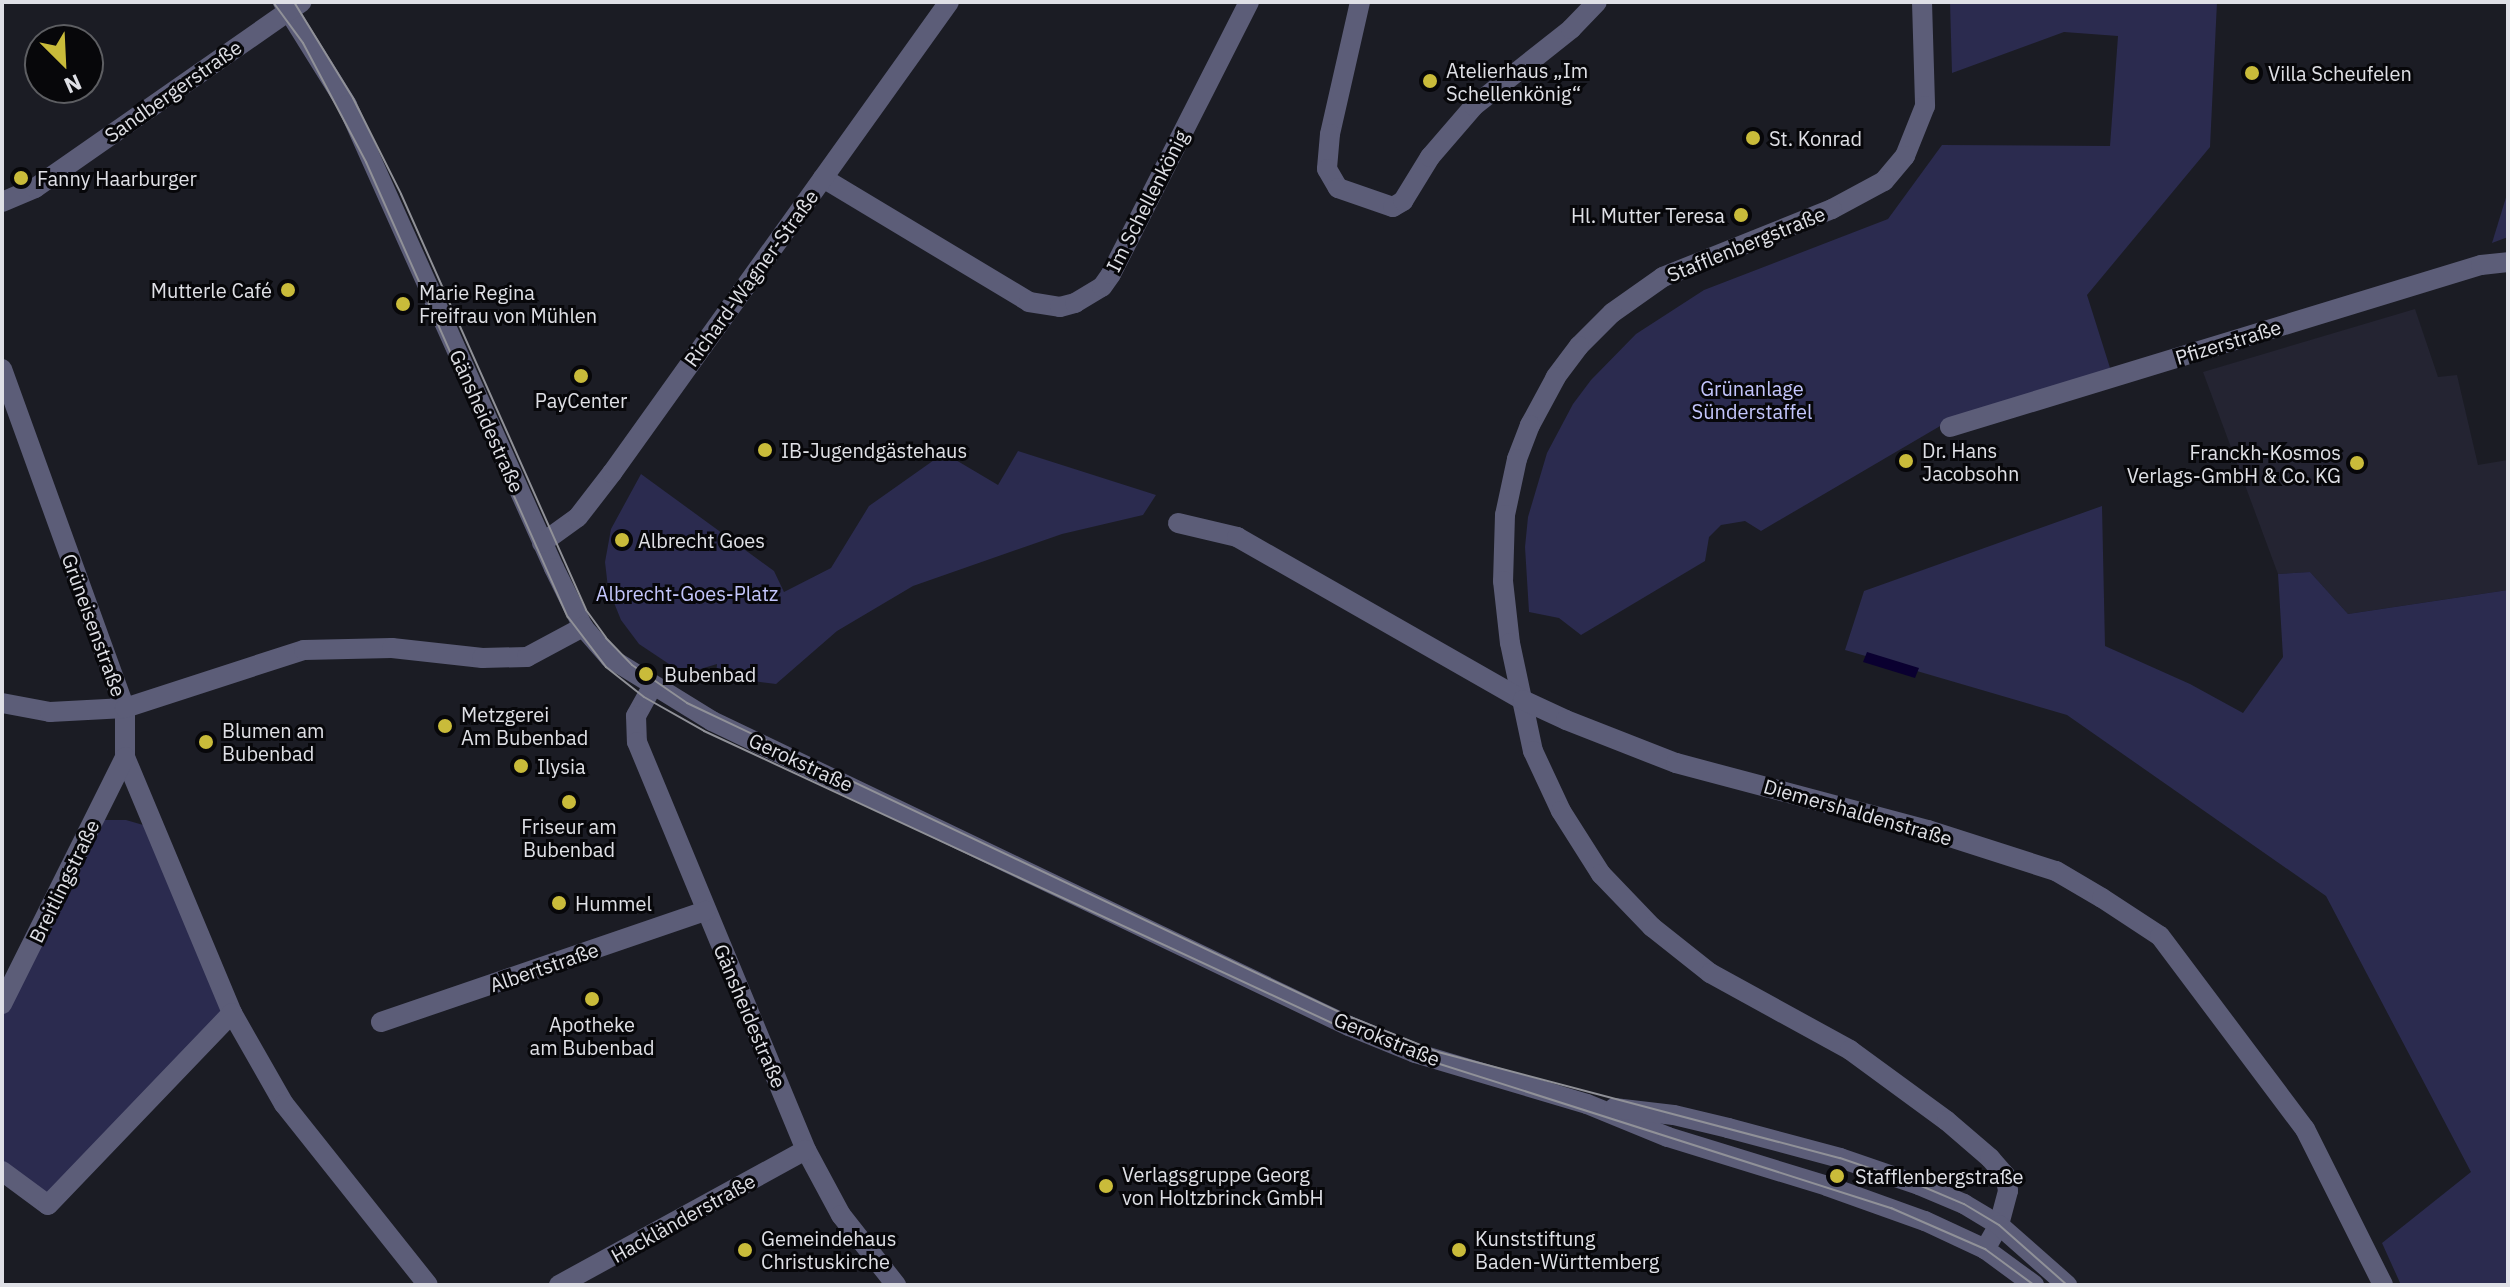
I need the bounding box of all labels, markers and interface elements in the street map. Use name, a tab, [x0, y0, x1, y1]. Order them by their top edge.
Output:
north arrow	[24, 24, 104, 104]
street label: Sandbergerstraße	[100, 35, 246, 147]
place label: Atelierhaus „Im Schellenkönig“	[1446, 58, 1588, 105]
place label: Villa Scheufelen	[2268, 61, 2412, 85]
marker: Villa Scheufelen	[2243, 64, 2261, 82]
text: N	[60, 68, 86, 101]
marker: Atelierhaus „Im Schellenkönig“	[1421, 72, 1439, 90]
street label: Im Schellenkönig	[1101, 126, 1193, 276]
place label: St. Konrad	[1769, 126, 1862, 150]
marker: St. Konrad	[1744, 129, 1762, 147]
place label: Fanny Haarburger	[37, 166, 197, 190]
marker: Fanny Haarburger	[12, 169, 30, 187]
street label: Richard-Wagner-Straße	[679, 185, 823, 371]
street label: Stafflenbergstraße	[1663, 201, 1829, 287]
place label: Hl. Mutter Teresa	[1571, 203, 1725, 227]
marker: Hl. Mutter Teresa	[1732, 206, 1750, 224]
place label: Mutterle Café	[151, 278, 272, 302]
place label: Marie Regina Freifrau von Mühlen	[419, 280, 597, 327]
marker: Mutterle Café	[279, 281, 297, 299]
marker: Marie Regina Freifrau von Mühlen	[394, 295, 412, 313]
street label: Pfizerstraße	[2172, 315, 2284, 369]
street label: Gänsheidestraße	[445, 346, 529, 496]
marker: PayCenter	[572, 367, 590, 385]
park label: Grünanlage Sünderstaffel	[1692, 376, 1812, 423]
place label: PayCenter	[535, 388, 627, 412]
place label: IB-Jugendgästehaus	[781, 438, 967, 462]
place label: Dr. Hans Jacobsohn	[1922, 438, 2019, 485]
place label: Franckh-Kosmos Verlags-GmbH & Co. KG	[2127, 440, 2341, 487]
marker: IB-Jugendgästehaus	[756, 441, 774, 459]
marker: Dr. Hans Jacobsohn	[1897, 452, 1915, 470]
marker: Franckh-Kosmos Verlags-GmbH & Co. KG	[2348, 454, 2366, 472]
place label: Albrecht Goes	[638, 528, 765, 552]
marker: Albrecht Goes	[613, 531, 631, 549]
street label: Grüneisenstraße	[57, 550, 131, 700]
park label: Albrecht-Goes-Platz	[596, 581, 778, 605]
place label: Bubenbad	[664, 662, 756, 686]
marker: Bubenbad	[635, 663, 657, 685]
place label: Metzgerei Am Bubenbad	[461, 702, 588, 749]
marker: Metzgerei Am Bubenbad	[436, 717, 454, 735]
place label: Blumen am Bubenbad	[222, 718, 325, 765]
street label: Gerokstraße	[745, 727, 857, 797]
marker: Blumen am Bubenbad	[197, 733, 215, 751]
place label: Ilysia	[537, 754, 586, 778]
marker: Ilysia	[512, 757, 530, 775]
street label: Diemershaldenstraße	[1761, 774, 1955, 850]
marker: Friseur am Bubenbad	[560, 793, 578, 811]
place label: Friseur am Bubenbad	[521, 814, 617, 861]
street label: Breitlingstraße	[24, 816, 104, 946]
place label: Hummel	[575, 891, 652, 915]
marker: Hummel	[550, 894, 568, 912]
street label: Albertstraße	[486, 937, 602, 997]
street label: Gänsheidestraße	[709, 940, 791, 1092]
marker: Apotheke am Bubenbad	[583, 990, 601, 1008]
street label: Gerokstraße	[1331, 1007, 1443, 1071]
place label: Apotheke am Bubenbad	[529, 1012, 655, 1059]
place label: Verlagsgruppe Georg von Holtzbrinck GmbH	[1122, 1162, 1324, 1209]
place label: Stafflenbergstraße	[1855, 1164, 2023, 1188]
marker: Stafflenbergstraße	[1826, 1165, 1848, 1187]
street label: Hackländerstraße	[607, 1168, 759, 1268]
marker: Verlagsgruppe Georg von Holtzbrinck GmbH	[1097, 1177, 1115, 1195]
place label: Gemeindehaus Christuskirche	[761, 1226, 896, 1273]
place label: Kunststiftung Baden-Württemberg	[1475, 1226, 1659, 1273]
marker: Gemeindehaus Christuskirche	[736, 1241, 754, 1259]
marker: Kunststiftung Baden-Württemberg	[1450, 1241, 1468, 1259]

